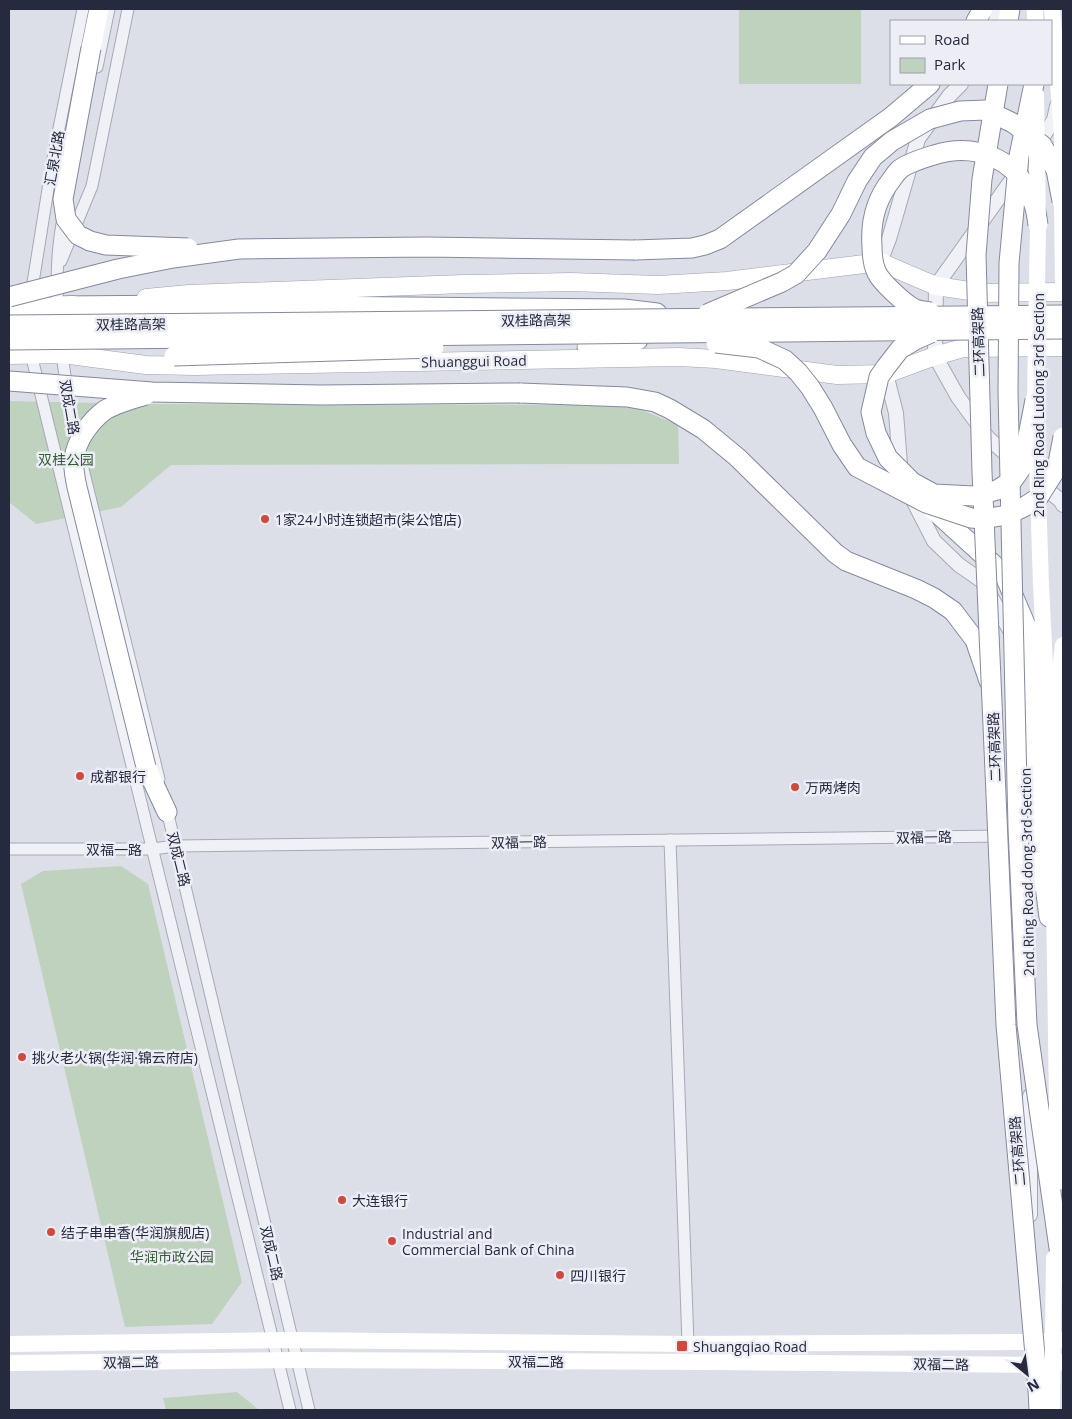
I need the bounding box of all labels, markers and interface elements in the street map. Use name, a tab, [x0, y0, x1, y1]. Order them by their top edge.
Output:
legend	[890, 20, 1052, 85]
text: Road	[934, 29, 970, 49]
text: Park	[934, 54, 965, 74]
street label: 汇泉北路	[40, 129, 68, 187]
street label: 2nd Ring Road Ludong 3rd Section	[1029, 293, 1048, 517]
street label: 二环高架路	[967, 307, 989, 377]
street label: 双桂路高架	[501, 310, 571, 330]
street label: 双桂路高架	[96, 314, 166, 334]
street label: Shuanggui Road	[421, 351, 527, 371]
street label: 双成二路	[56, 378, 84, 436]
park label: 双桂公园	[38, 450, 94, 469]
place label: 1家24小时连锁超市(柒公馆店)	[275, 510, 461, 529]
marker: 1家24小时连锁超市(柒公馆店)	[259, 513, 271, 525]
street label: 二环高架路	[983, 712, 1005, 782]
place label: 成都银行	[90, 767, 146, 786]
street label: 2nd Ring Road dong 3rd Section	[1016, 768, 1038, 976]
marker: 成都银行	[74, 770, 86, 782]
place label: 万两烤肉	[805, 778, 861, 797]
marker: 万两烤肉	[789, 781, 801, 793]
street label: 双福一路	[896, 827, 952, 847]
street label: 双成二路	[163, 830, 195, 888]
street label: 双福一路	[491, 832, 547, 852]
street label: 双福一路	[86, 840, 142, 859]
place label: 挑火老火锅(华润·锦云府店)	[32, 1048, 198, 1067]
marker: 挑火老火锅(华润·锦云府店)	[16, 1051, 28, 1063]
street label: 二环高架路	[1004, 1115, 1030, 1187]
place label: 大连银行	[352, 1191, 408, 1210]
marker: 大连银行	[336, 1194, 348, 1206]
place label: 结子串串香(华润旗舰店)	[61, 1223, 209, 1242]
street label: 双成二路	[256, 1224, 288, 1282]
place label: Industrial and Commercial Bank of China	[402, 1224, 574, 1259]
marker: 结子串串香(华润旗舰店)	[45, 1226, 57, 1238]
marker: Industrial and Commercial Bank of China	[386, 1235, 398, 1247]
park label: 华润市政公园	[130, 1247, 214, 1266]
place label: 四川银行	[570, 1266, 626, 1285]
marker: 四川银行	[554, 1269, 566, 1281]
place label: Shuangqiao Road	[693, 1337, 807, 1356]
marker: Shuangqiao Road	[675, 1339, 689, 1353]
north arrow	[1002, 1349, 1052, 1399]
street label: 双福二路	[103, 1352, 159, 1372]
street label: 双福二路	[508, 1352, 564, 1371]
street label: 双福二路	[913, 1354, 969, 1374]
text: N	[1024, 1375, 1043, 1397]

